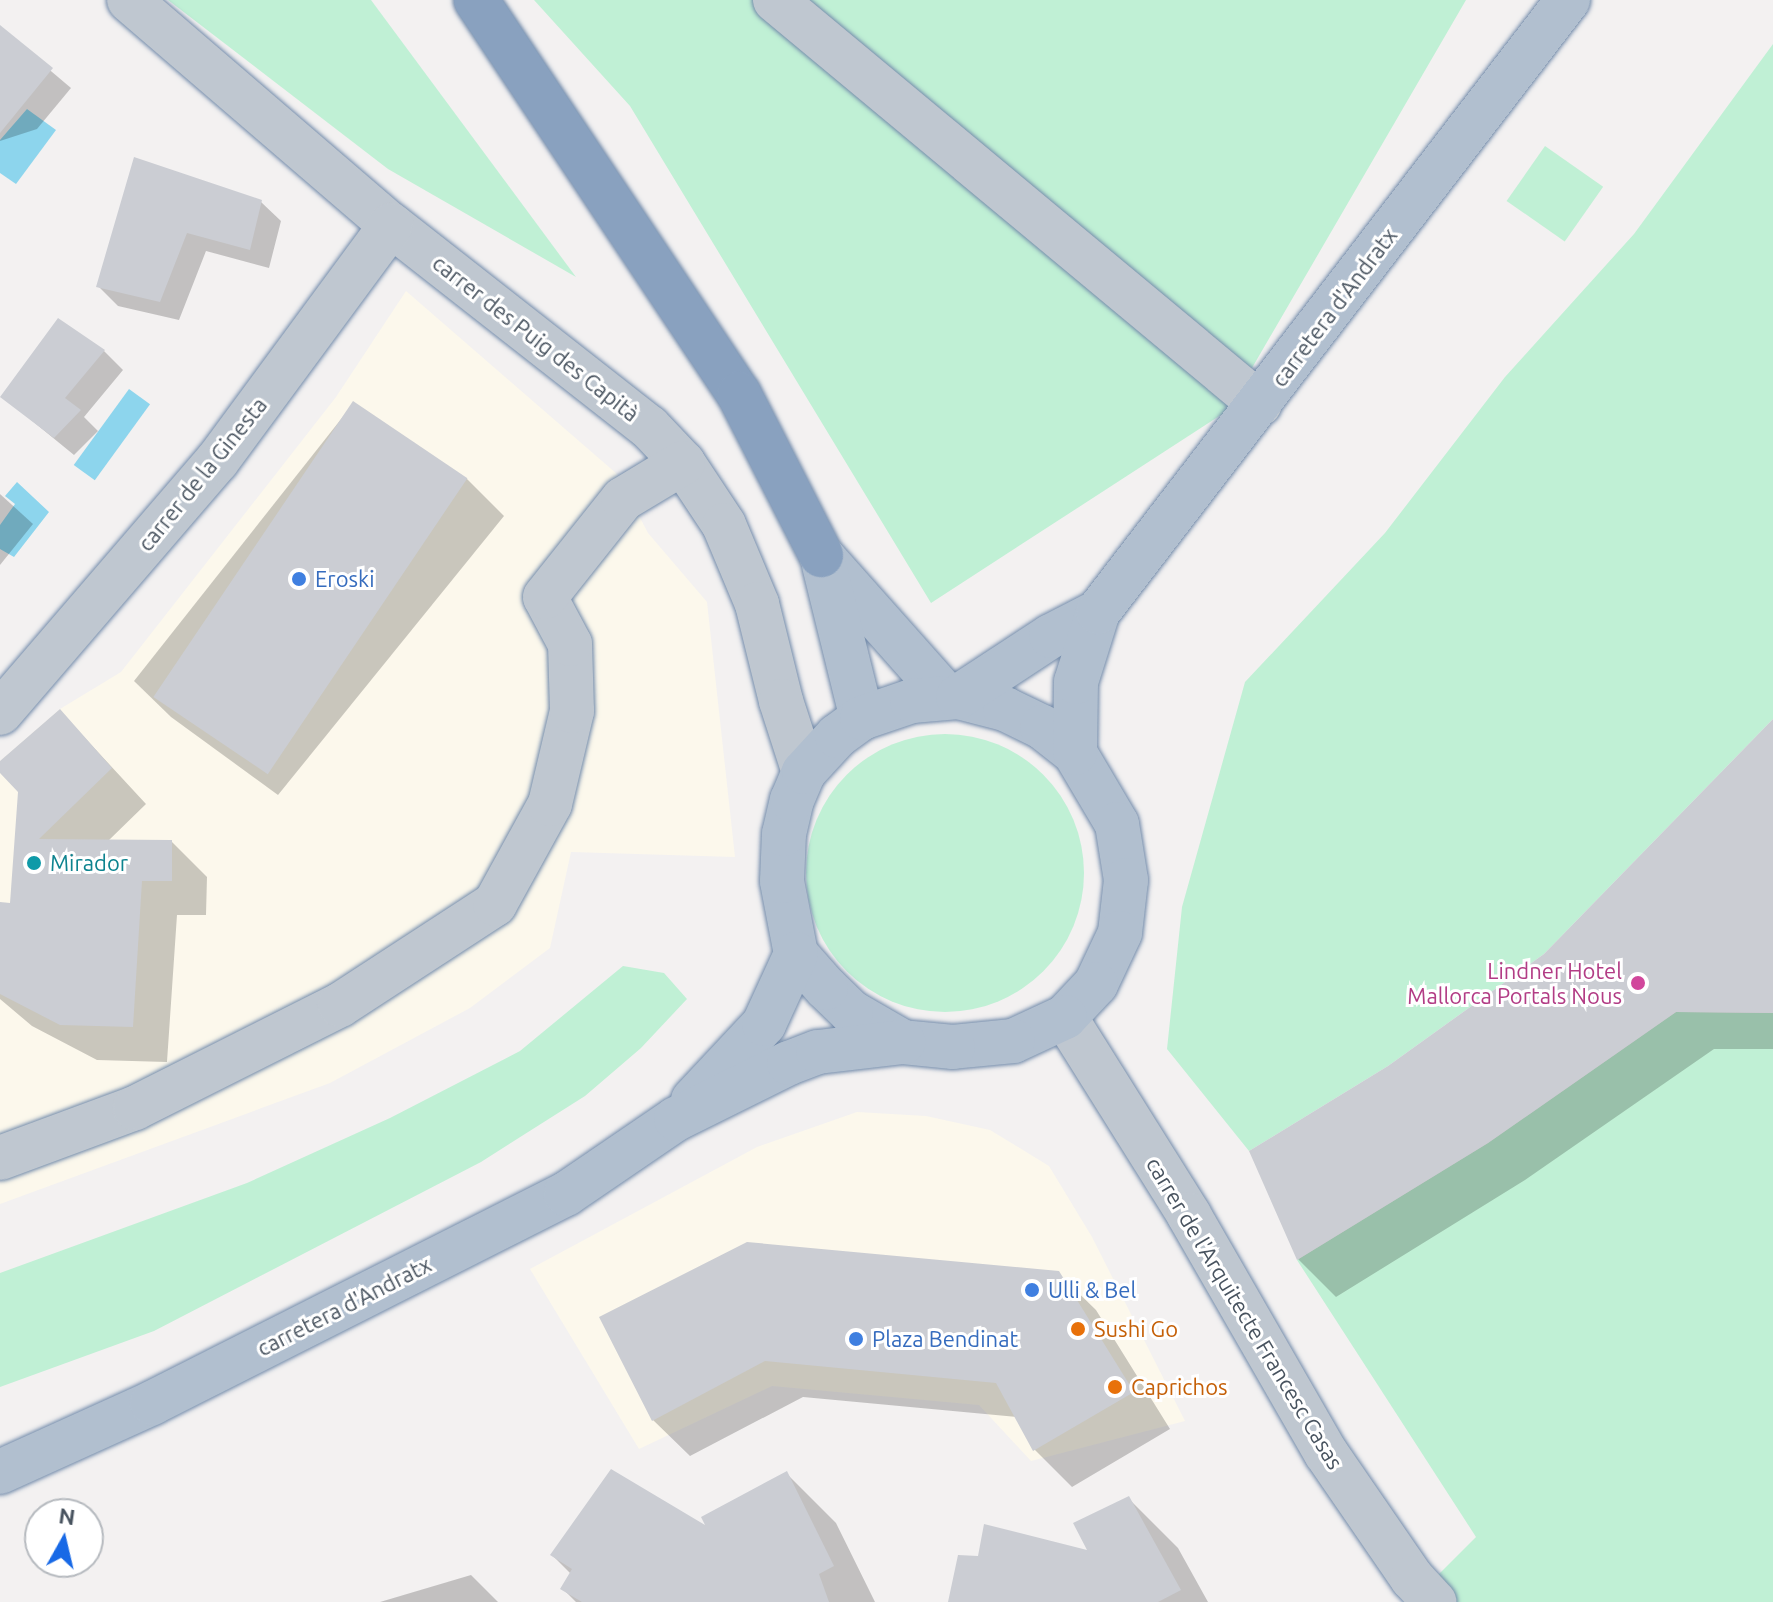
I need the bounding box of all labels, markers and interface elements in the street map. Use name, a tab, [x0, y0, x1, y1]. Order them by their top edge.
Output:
street label: carretera d'Andratx	[1266, 222, 1402, 392]
street label: carrer des Puig des Capità	[428, 249, 644, 427]
street label: carrer de la Ginesta	[132, 392, 272, 556]
place label: Eroski	[315, 566, 375, 592]
marker: Eroski	[290, 570, 308, 588]
place label: Mirador	[50, 850, 128, 876]
marker: Mirador	[25, 854, 43, 872]
place label: Lindner Hotel Mallorca Portals Nous	[1407, 957, 1622, 1008]
marker: Lindner Hotel Mallorca Portals Nous	[1629, 974, 1647, 992]
street label: carrer de l'Arquitecte Francesc Casas	[1141, 1152, 1349, 1474]
street label: carretera d'Andratx	[253, 1251, 435, 1361]
place label: Ulli & Bel	[1048, 1277, 1136, 1303]
marker: Ulli & Bel	[1023, 1281, 1041, 1299]
place label: Sushi Go	[1094, 1316, 1178, 1342]
marker: Sushi Go	[1069, 1320, 1087, 1338]
place label: Plaza Bendinat	[872, 1326, 1018, 1352]
marker: Plaza Bendinat	[847, 1330, 865, 1348]
place label: Caprichos	[1131, 1374, 1228, 1400]
marker: Caprichos	[1106, 1378, 1124, 1396]
north arrow	[24, 1498, 104, 1578]
text: N	[57, 1502, 77, 1529]

